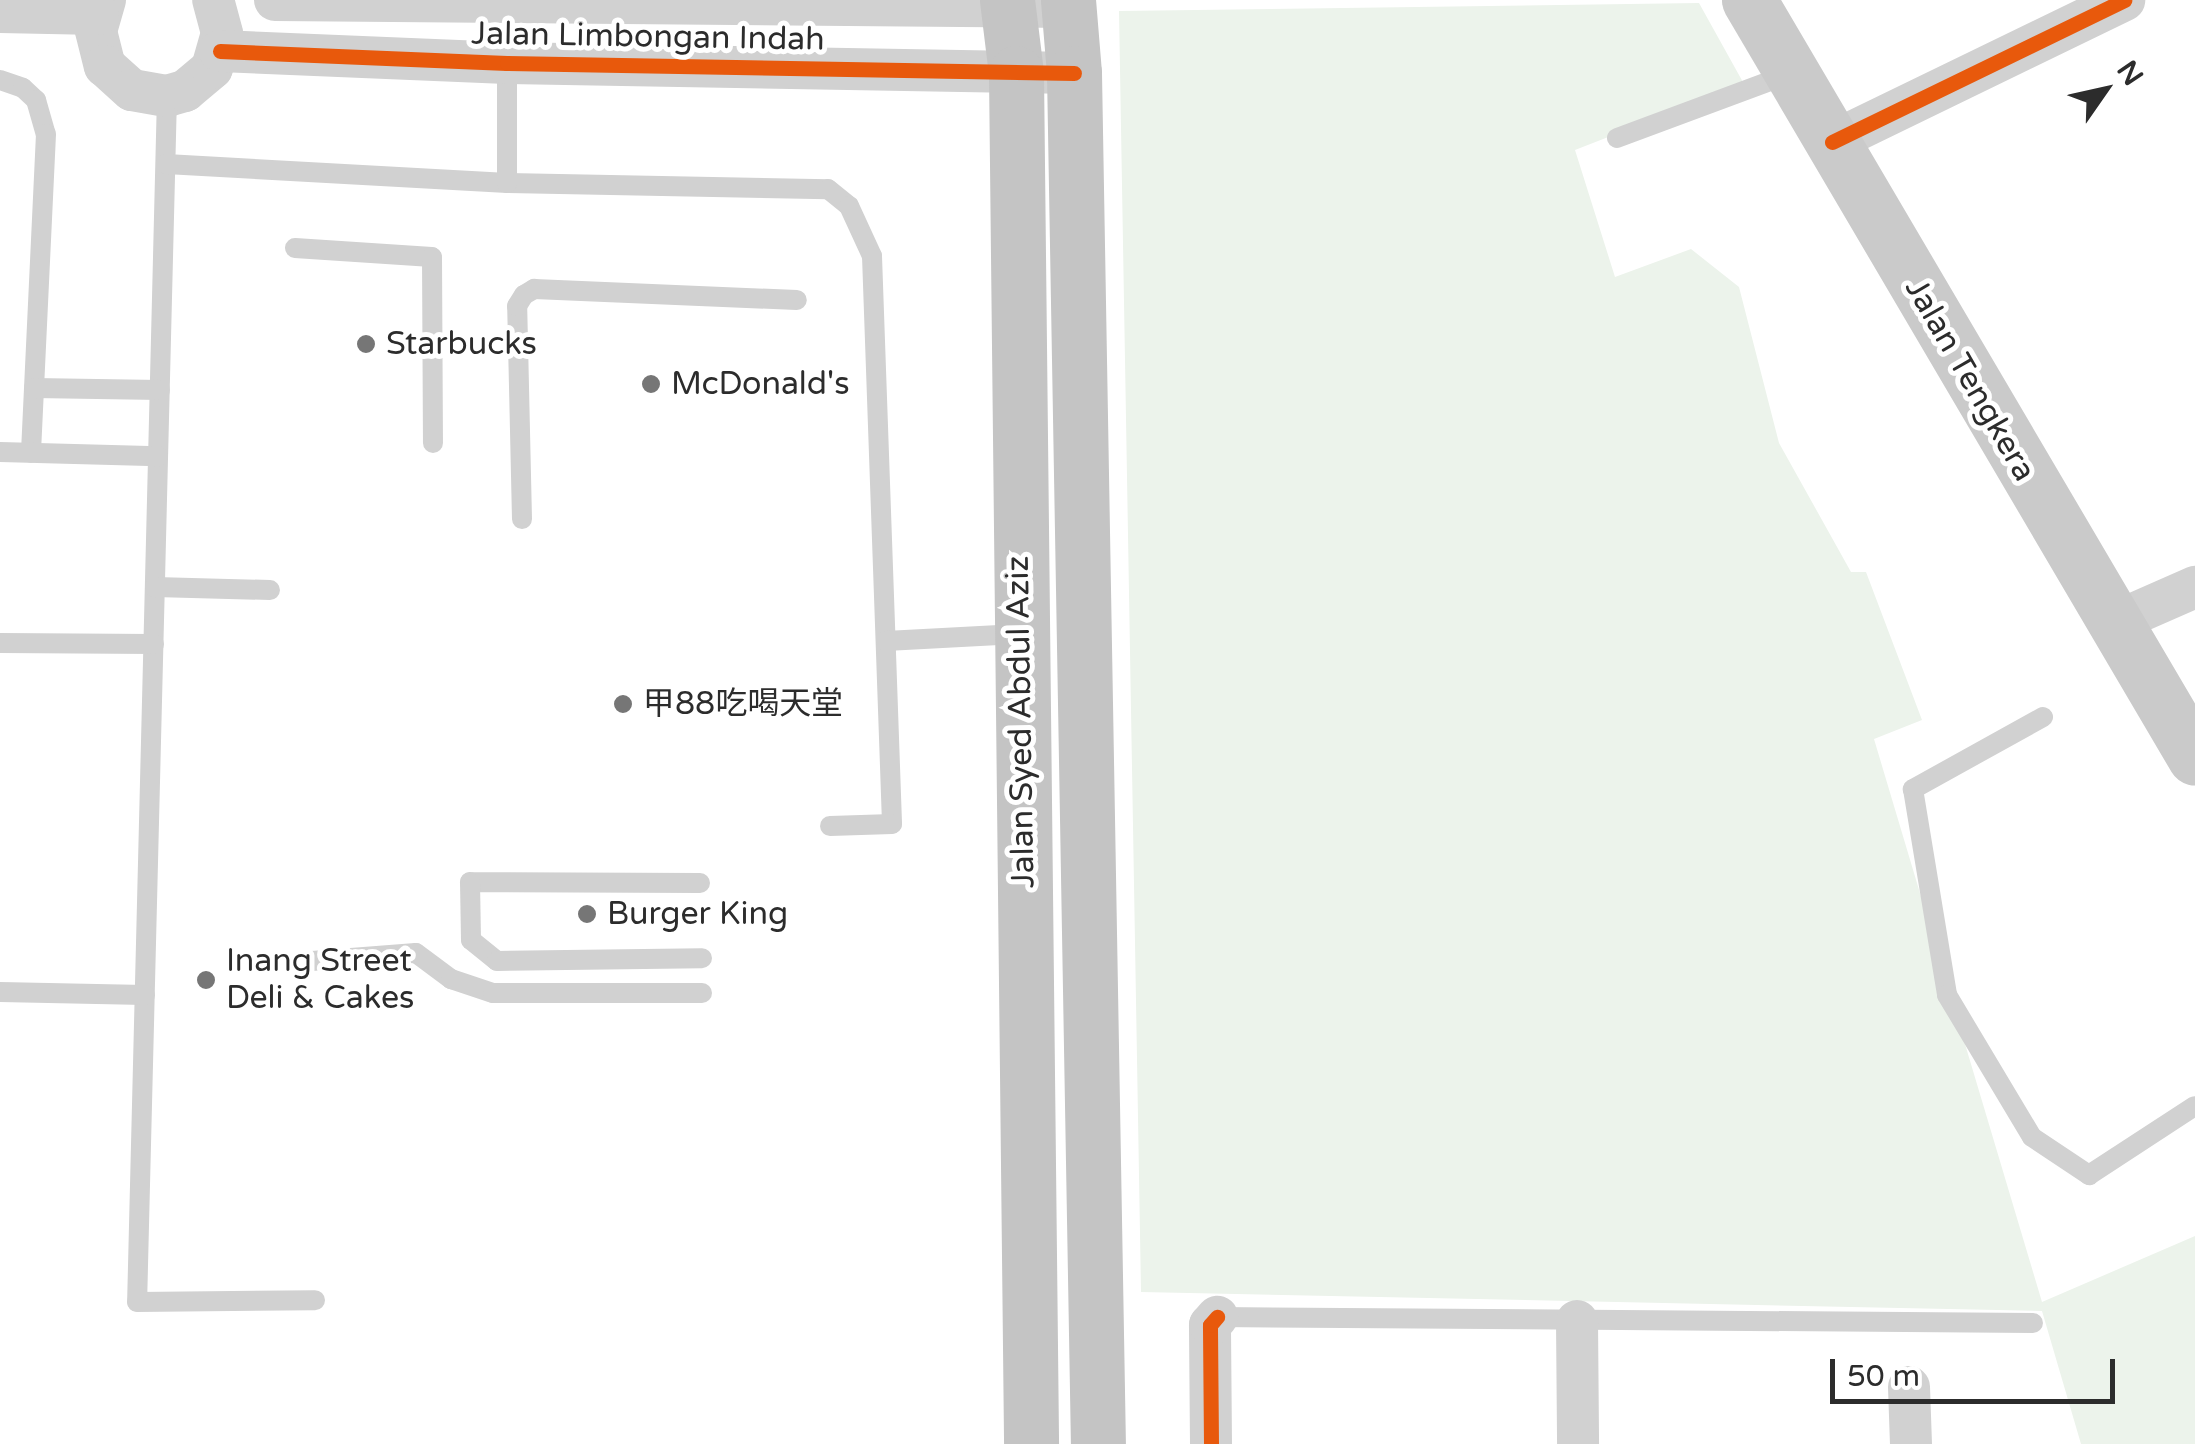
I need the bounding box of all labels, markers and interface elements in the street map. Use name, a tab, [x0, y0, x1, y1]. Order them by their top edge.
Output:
street label: Jalan Limbongan Indah	[471, 15, 825, 59]
north arrow	[2055, 40, 2155, 140]
text: N	[2109, 54, 2150, 92]
street label: Jalan Tengkera	[1897, 272, 2043, 488]
place label: Starbucks	[386, 325, 537, 363]
marker: Starbucks	[355, 333, 377, 355]
place label: McDonald's	[671, 365, 849, 403]
marker: McDonald's	[640, 373, 662, 395]
street label: Jalan Syed Abdul Aziz	[999, 555, 1043, 889]
place label: 甲88吃喝天堂	[643, 685, 843, 723]
marker: 甲88吃喝天堂	[612, 693, 634, 715]
place label: Burger King	[607, 895, 788, 933]
marker: Burger King	[576, 903, 598, 925]
place label: Inang Street Deli & Cakes	[226, 943, 414, 1018]
marker: Inang Street Deli & Cakes	[195, 969, 217, 991]
scale bar	[1835, 1339, 2120, 1401]
text: 50 m	[1847, 1358, 1920, 1395]

